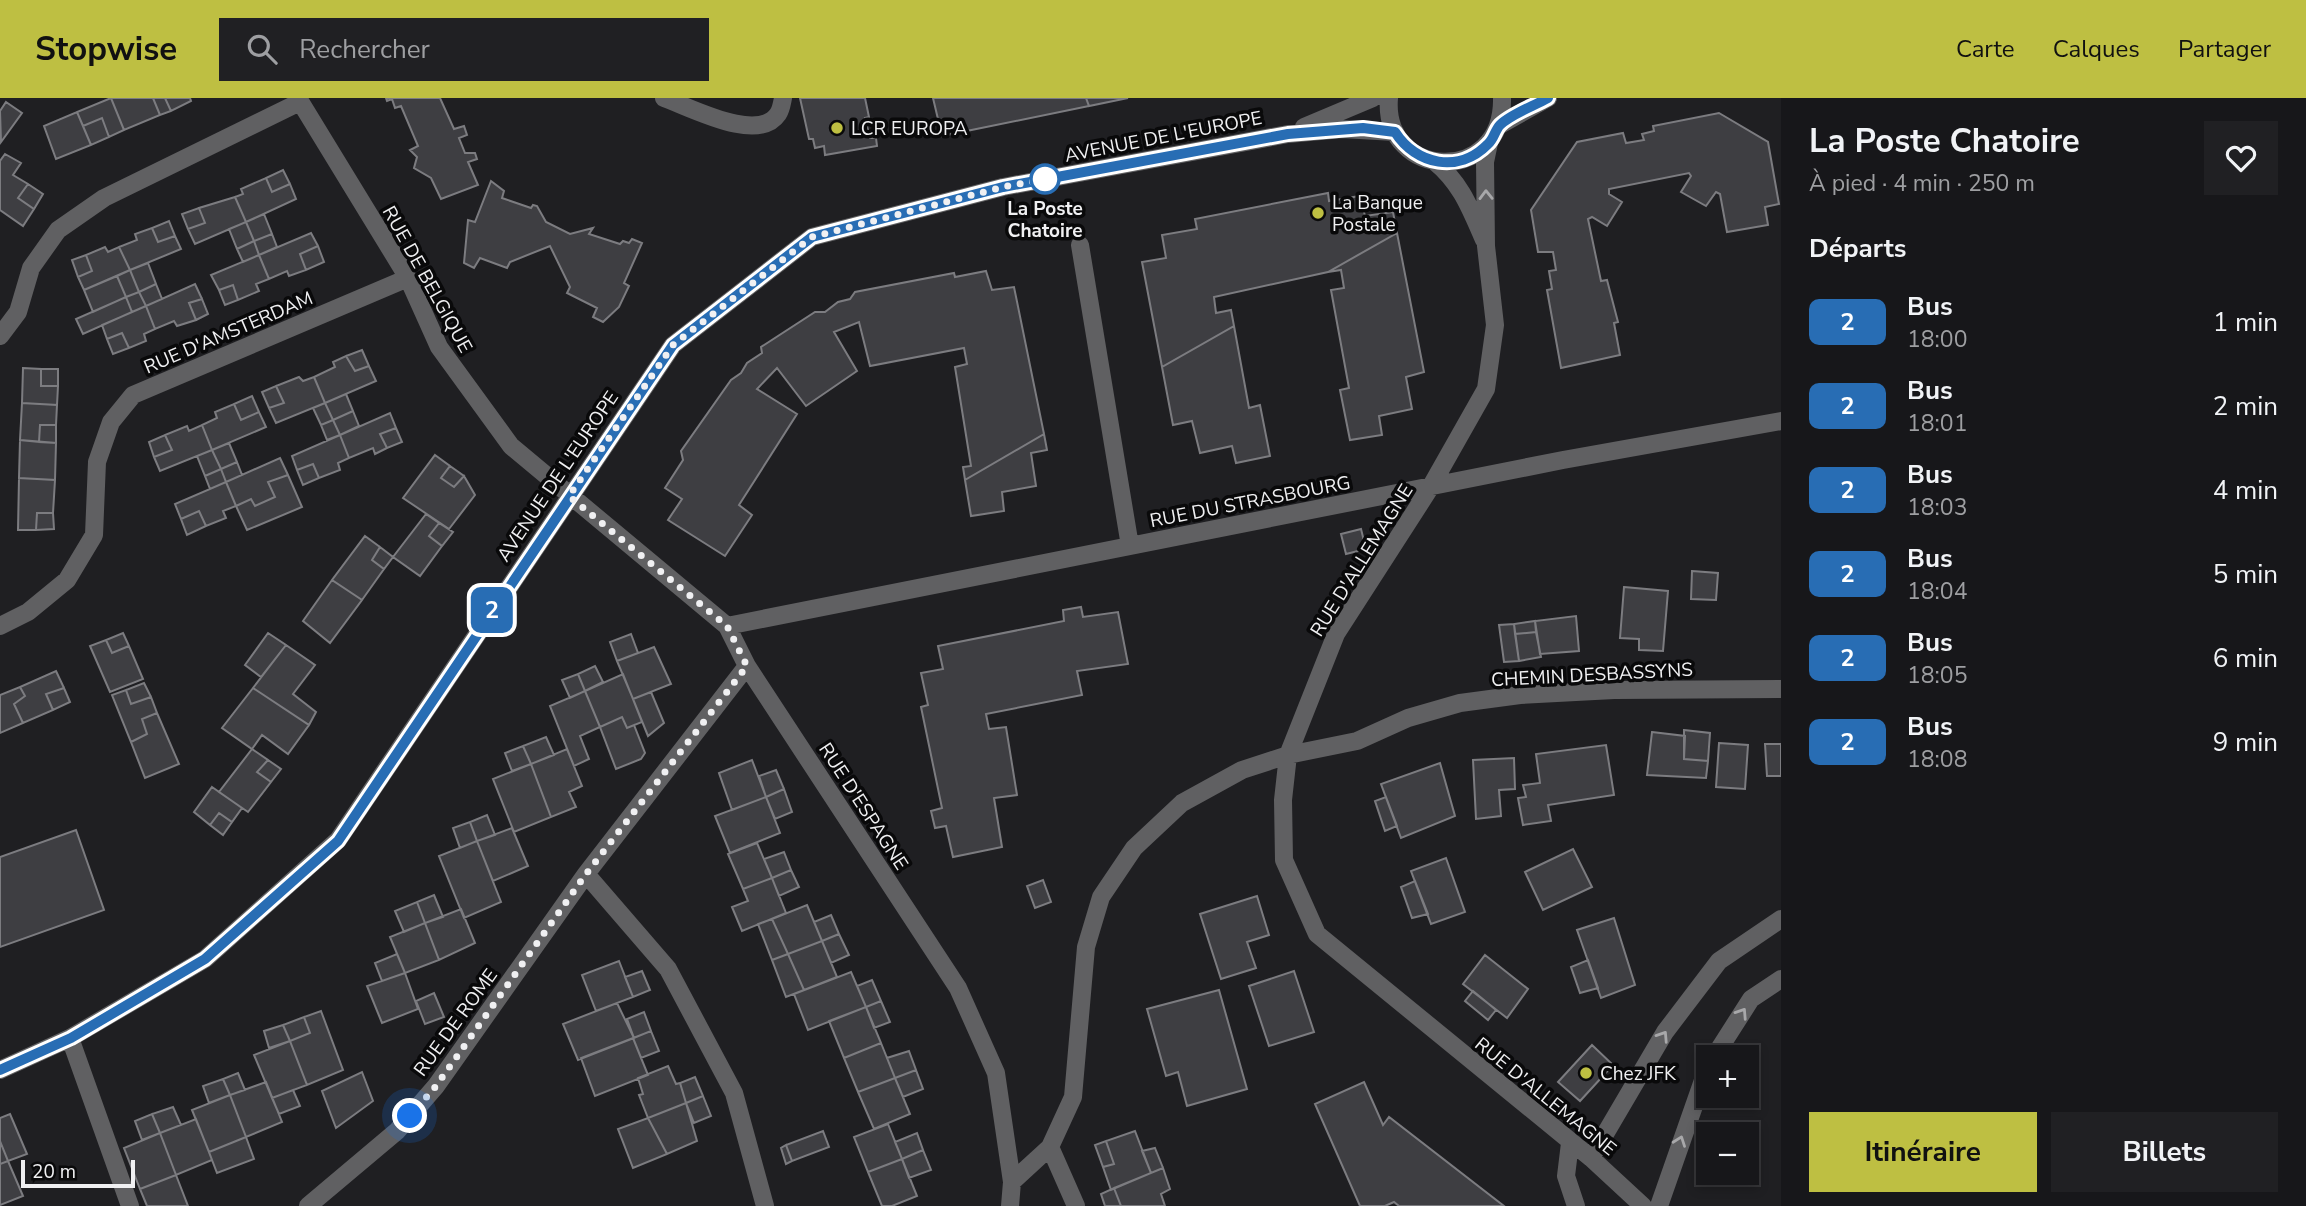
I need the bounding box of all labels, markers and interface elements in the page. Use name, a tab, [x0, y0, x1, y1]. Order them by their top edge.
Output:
search box	[219, 18, 709, 81]
text: Stopwise	[35, 27, 177, 72]
icon: search	[243, 30, 281, 68]
text: Rechercher	[299, 32, 430, 67]
text: Carte	[1956, 33, 2015, 65]
text: Calques	[2053, 33, 2140, 65]
text: Partager	[2178, 33, 2271, 65]
street label: AVENUE DE L'EUROPE	[1062, 105, 1264, 169]
place label: LCR EUROPA	[851, 116, 968, 142]
text: La Poste Chatoire	[1809, 119, 2080, 164]
marker: LCR EUROPA	[829, 120, 845, 136]
button: heart	[2204, 121, 2278, 195]
marker: La Poste Chatoire	[1030, 164, 1060, 194]
text: À pied · 4 min · 250 m	[1809, 168, 2035, 199]
one-way arrow	[1479, 189, 1494, 200]
place label: La Banque Postale	[1332, 190, 1423, 238]
place label: La Poste Chatoire	[1007, 196, 1083, 244]
street label: RUE DE BELGIQUE	[376, 201, 478, 358]
marker: La Banque Postale	[1310, 205, 1326, 221]
text: Départs	[1809, 231, 1906, 266]
street label: RUE D'AMSTERDAM	[140, 285, 317, 380]
text: Bus	[1907, 289, 1953, 324]
text: 1 min	[2213, 305, 2278, 340]
text: 2	[1840, 306, 1855, 338]
text: 18:00	[1907, 324, 1967, 355]
text: Bus	[1907, 373, 1953, 408]
street label: AVENUE DE L'EUROPE	[491, 386, 625, 567]
text: 2 min	[2213, 389, 2278, 424]
text: 2	[1840, 390, 1855, 422]
text: 18:01	[1907, 408, 1967, 439]
text: Bus	[1907, 457, 1953, 492]
street label: RUE DU STRASBOURG	[1148, 470, 1353, 534]
text: 4 min	[2213, 473, 2278, 508]
text: 2	[1840, 474, 1855, 506]
street label: RUE D'ALLEMAGNE	[1304, 479, 1419, 642]
text: 18:03	[1907, 492, 1967, 523]
text: Bus	[1907, 541, 1953, 576]
text: 5 min	[2213, 557, 2278, 592]
text: 2	[1840, 558, 1855, 590]
text: 18:04	[1907, 576, 1967, 607]
line badge: 2	[469, 587, 515, 633]
text: 2	[485, 594, 499, 626]
text: Bus	[1907, 625, 1953, 660]
text: 6 min	[2213, 641, 2278, 676]
text: 2	[1840, 642, 1855, 674]
street label: CHEMIN DESBASSYNS	[1491, 657, 1694, 693]
text: 18:05	[1907, 660, 1967, 691]
text: Bus	[1907, 709, 1953, 744]
text: 9 min	[2213, 725, 2278, 760]
text: 2	[1840, 726, 1855, 758]
street label: RUE D'ESPAGNE	[812, 738, 914, 875]
text: 18:08	[1907, 744, 1967, 775]
street label: RUE DE ROME	[408, 964, 504, 1082]
one-way arrow	[1734, 1008, 1747, 1021]
one-way arrow	[1655, 1031, 1667, 1044]
street label: RUE D'ALLEMAGNE	[1469, 1032, 1622, 1162]
map controls	[1696, 1045, 1759, 1185]
button: +	[1696, 1045, 1759, 1108]
place label: Chez JFK	[1600, 1061, 1677, 1087]
marker: Chez JFK	[1578, 1065, 1594, 1081]
your location	[392, 1098, 427, 1133]
button: Itinéraire	[1809, 1112, 2037, 1192]
button: Billets	[2051, 1112, 2278, 1192]
button: −	[1696, 1122, 1759, 1185]
one-way arrow	[1672, 1136, 1686, 1148]
scale bar	[21, 1157, 135, 1189]
text: 20 m	[32, 1159, 76, 1185]

